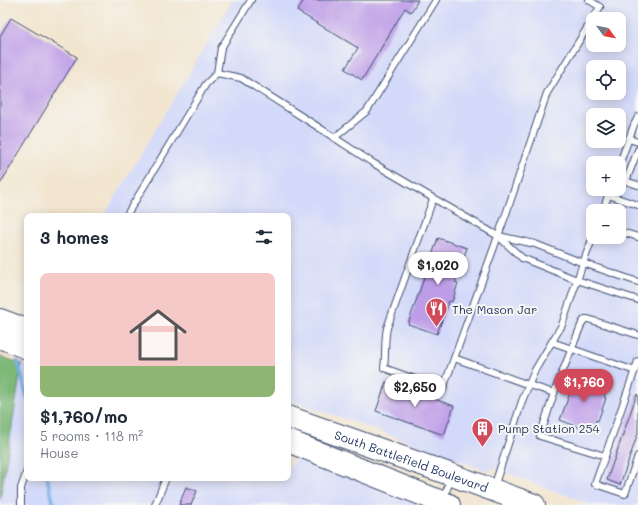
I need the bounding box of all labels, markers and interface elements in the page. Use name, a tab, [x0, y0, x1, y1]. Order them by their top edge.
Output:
north arrow	[586, 12, 626, 52]
map controls	[586, 12, 626, 244]
button: locate	[586, 60, 626, 100]
button: layers	[586, 108, 626, 148]
button: +	[586, 156, 626, 196]
button: −	[586, 204, 626, 244]
text: 3 homes	[40, 226, 109, 248]
icon: filters	[253, 226, 275, 248]
pin: $1,020	[405, 252, 471, 286]
text: $1,020	[417, 256, 459, 273]
restaurant icon: The Mason Jar	[423, 296, 449, 329]
icon: home	[122, 299, 194, 371]
place label: The Mason Jar	[452, 301, 537, 317]
pin: $1,760	[551, 369, 617, 403]
text: $1,760	[563, 373, 605, 390]
pin: $2,650	[382, 374, 448, 408]
text: $2,650	[393, 378, 437, 395]
text: $1,760/mo	[40, 405, 128, 427]
building icon: Pump Station 254	[469, 415, 495, 448]
place label: Pump Station 254	[498, 420, 600, 436]
street label: South Battlefield Boulevard	[333, 426, 491, 496]
text: 5 rooms · 118 m²	[40, 427, 143, 444]
text: House	[40, 444, 78, 461]

